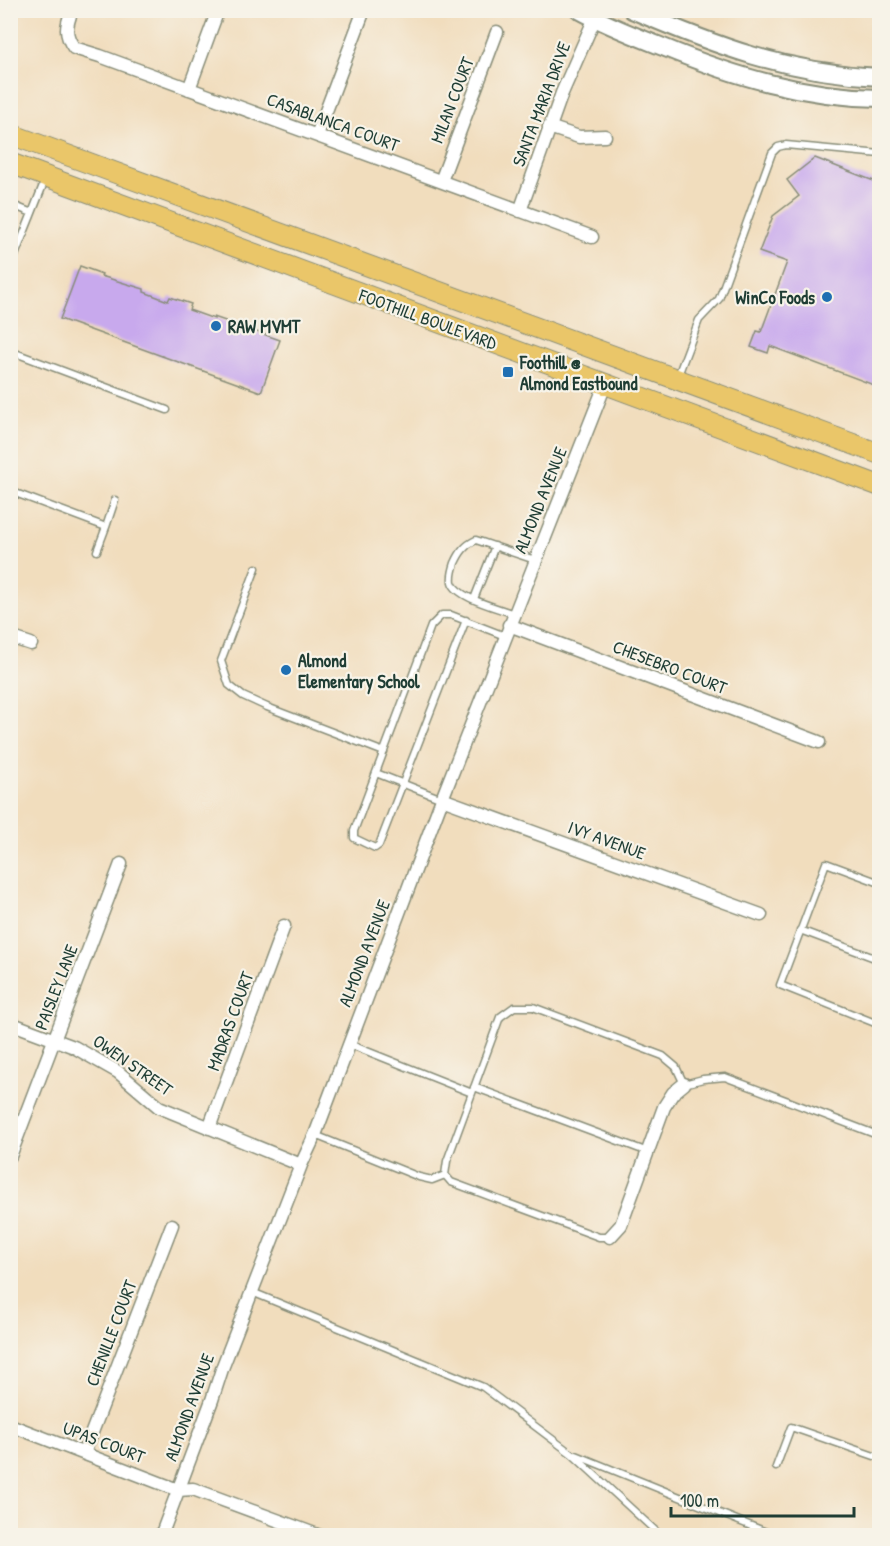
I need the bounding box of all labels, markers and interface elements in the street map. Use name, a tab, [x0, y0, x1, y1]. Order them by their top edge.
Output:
street label: SANTA MARIA DRIVE	[506, 38, 576, 170]
street label: MILAN COURT	[424, 53, 480, 147]
street label: CASABLANCA COURT	[263, 86, 403, 158]
street label: FOOTHILL BOULEVARD	[355, 282, 501, 356]
place label: WinCo Foods	[735, 285, 815, 310]
marker: WinCo Foods	[820, 290, 834, 304]
place label: RAW MVMT	[228, 314, 301, 339]
marker: RAW MVMT	[209, 319, 223, 333]
place label: Foothill @ Almond Eastbound	[519, 350, 638, 396]
marker: Foothill @ Almond Eastbound	[501, 365, 515, 379]
street label: ALMOND AVENUE	[507, 443, 573, 557]
street label: CHESEBRO COURT	[609, 634, 731, 700]
place label: Almond Elementary School	[298, 648, 421, 695]
marker: Almond Elementary School	[279, 663, 293, 677]
street label: IVY AVENUE	[565, 814, 649, 866]
street label: ALMOND AVENUE	[332, 896, 396, 1010]
street label: PAISLEY LANE	[28, 941, 84, 1033]
street label: MADRAS COURT	[201, 967, 260, 1074]
street label: OWEN STREET	[88, 1028, 178, 1102]
street label: CHENILLE COURT	[79, 1276, 143, 1390]
street label: ALMOND AVENUE	[158, 1350, 220, 1464]
street label: UPAS COURT	[59, 1415, 149, 1469]
scale bar	[671, 1480, 854, 1518]
text: 100 m	[680, 1488, 719, 1513]

